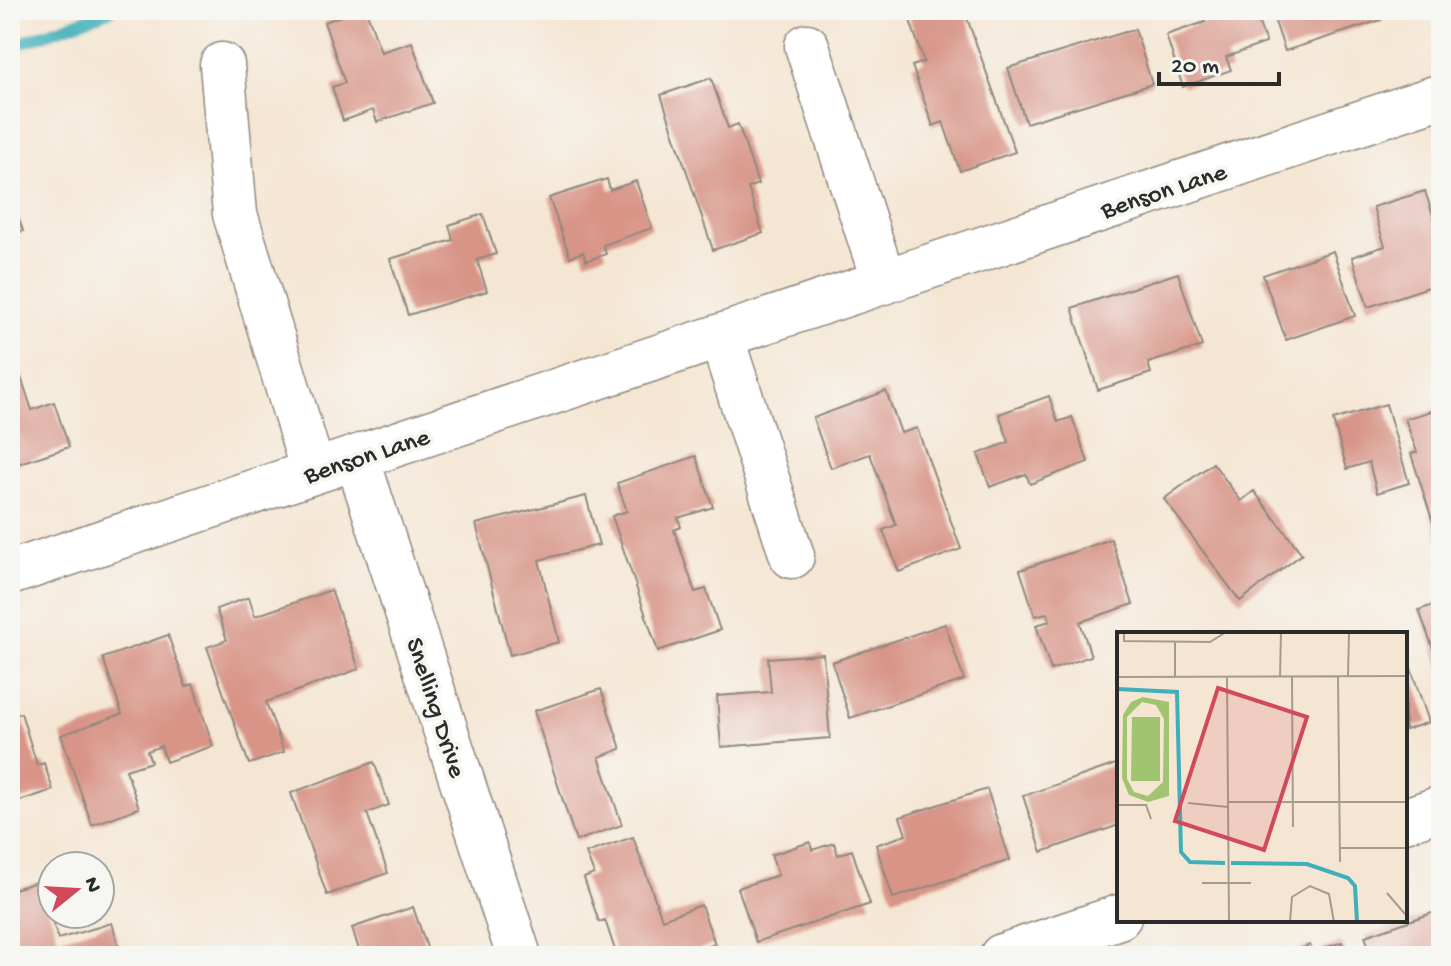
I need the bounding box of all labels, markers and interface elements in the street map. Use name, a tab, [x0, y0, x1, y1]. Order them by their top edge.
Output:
scale bar	[1159, 36, 1279, 86]
text: 20 m	[1171, 53, 1219, 82]
street label: Benson Lane	[1097, 158, 1232, 228]
street label: Benson Lane	[300, 423, 435, 493]
inset map	[1117, 632, 1407, 922]
street label: Snelling Drive	[397, 635, 471, 783]
north arrow	[36, 850, 116, 930]
text: N	[77, 874, 106, 896]

